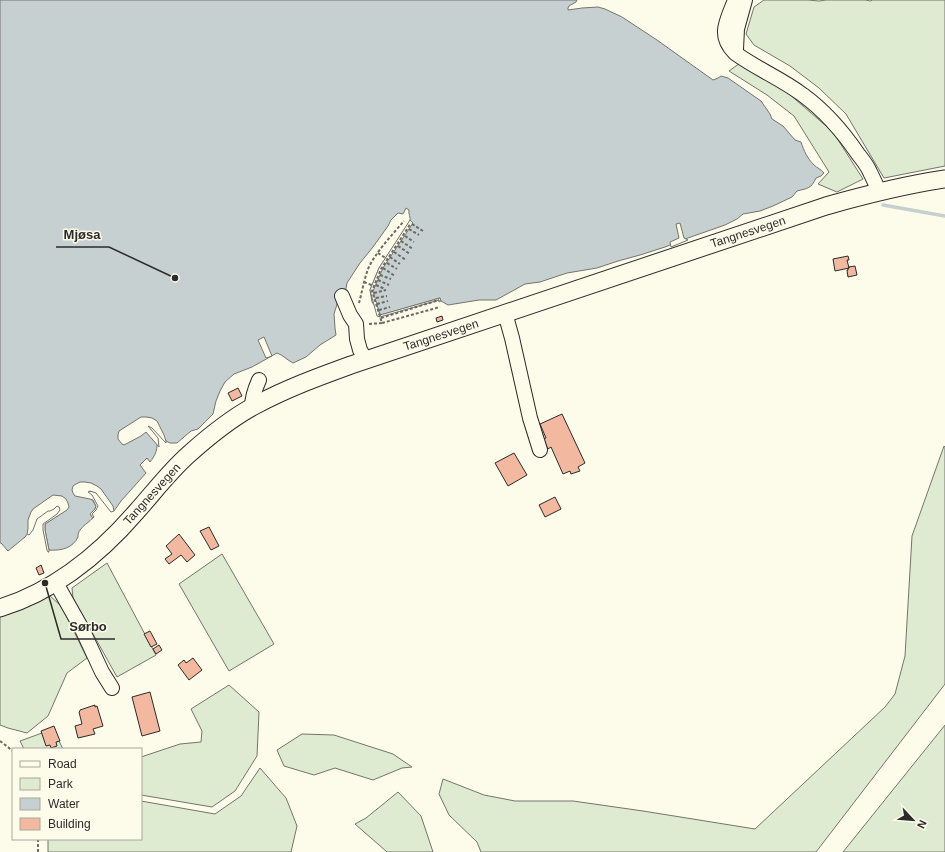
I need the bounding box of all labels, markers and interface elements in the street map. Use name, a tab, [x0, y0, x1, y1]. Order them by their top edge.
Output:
street label: Tangnesvegen	[709, 213, 787, 251]
callout: Mjøsa	[56, 222, 109, 247]
text: Mjøsa	[64, 227, 101, 242]
street label: Tangnesvegen	[402, 316, 480, 354]
street label: Tangnesvegen	[121, 460, 183, 528]
callout: Sørbo	[61, 614, 115, 639]
text: Sørbo	[69, 619, 107, 634]
legend	[12, 748, 142, 840]
text: Road	[48, 757, 77, 771]
text: Park	[48, 777, 74, 791]
text: Water	[48, 797, 80, 811]
north arrow	[893, 800, 933, 840]
text: Building	[48, 817, 91, 831]
text: N	[915, 818, 929, 831]

